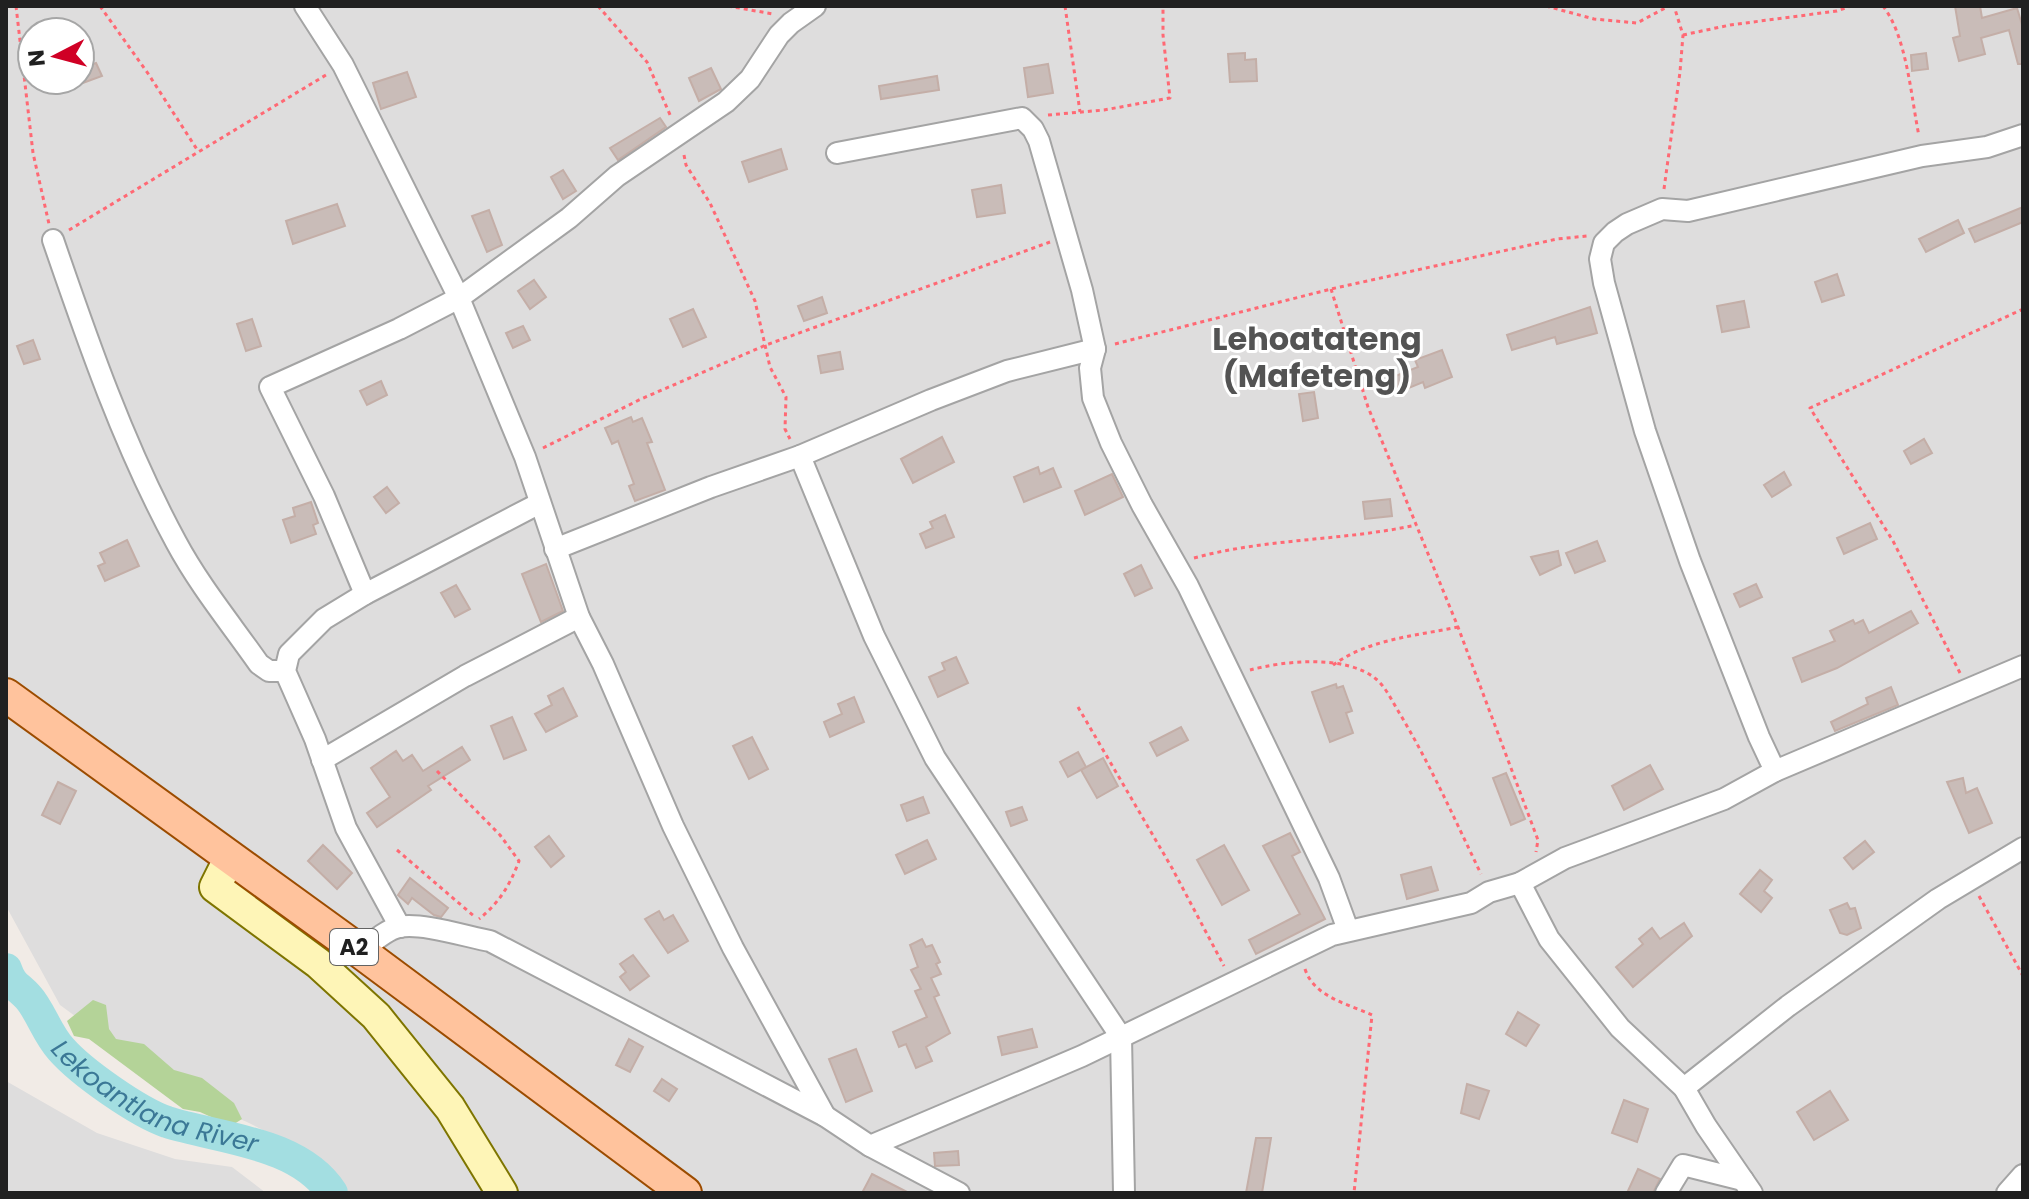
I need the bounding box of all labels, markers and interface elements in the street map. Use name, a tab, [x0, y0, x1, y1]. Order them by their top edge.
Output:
north arrow	[16, 16, 96, 96]
text: N	[20, 48, 53, 68]
district label: Lehoatateng (Mafeteng)	[1212, 316, 1422, 398]
road number: A2	[330, 929, 378, 965]
water label: Lekoantlana River	[43, 1032, 264, 1162]

